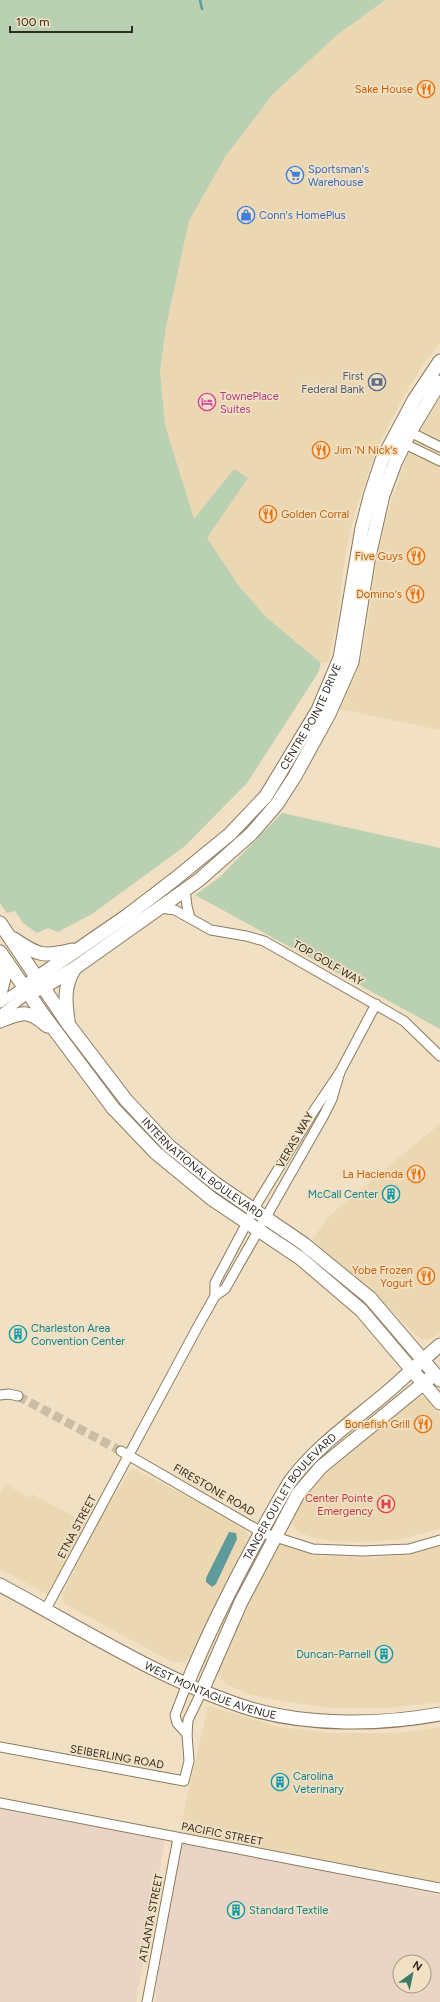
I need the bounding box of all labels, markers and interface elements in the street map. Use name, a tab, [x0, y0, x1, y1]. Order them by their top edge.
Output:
scale bar	[10, 8, 132, 34]
text: 100 m	[16, 15, 50, 29]
restaurant icon: Sake House	[416, 79, 436, 99]
place label: Sake House	[355, 83, 413, 96]
place label: Sportsman's Warehouse	[308, 163, 369, 189]
supermarket icon: Sportsman's Warehouse	[285, 165, 305, 185]
shop icon: Conn's HomePlus	[236, 205, 256, 225]
place label: Conn's HomePlus	[259, 209, 346, 222]
place label: First Federal Bank	[301, 370, 365, 396]
bank icon: First Federal Bank	[367, 372, 387, 392]
place label: TownePlace Suites	[220, 390, 279, 416]
hotel icon: TownePlace Suites	[197, 392, 217, 412]
restaurant icon: Jim 'N Nick's	[311, 440, 331, 460]
place label: Jim 'N Nick's	[334, 444, 397, 457]
restaurant icon: Golden Corral	[258, 504, 278, 524]
place label: Golden Corral	[281, 508, 349, 521]
restaurant icon: Five Guys	[406, 546, 426, 566]
place label: Five Guys	[355, 550, 403, 563]
restaurant icon: Domino's	[405, 584, 425, 604]
place label: Domino's	[356, 588, 402, 601]
street label: CENTRE POINTE DRIVE	[277, 661, 343, 772]
street label: TOP GOLF WAY	[290, 938, 366, 989]
street label: VERAS WAY	[274, 1110, 316, 1170]
street label: INTERNATIONAL BOULEVARD	[139, 1115, 266, 1221]
restaurant icon: La Hacienda	[406, 1164, 426, 1184]
place label: La Hacienda	[342, 1168, 403, 1181]
building icon: McCall Center	[381, 1184, 401, 1204]
place label: McCall Center	[308, 1188, 378, 1201]
place label: Yobe Frozen Yogurt	[352, 1264, 413, 1290]
restaurant icon: Yobe Frozen Yogurt	[416, 1266, 436, 1286]
place label: Charleston Area Convention Center	[31, 1322, 125, 1348]
building icon: Charleston Area Convention Center	[8, 1324, 28, 1344]
restaurant icon: Bonefish Grill	[413, 1414, 433, 1434]
place label: Bonefish Grill	[345, 1418, 410, 1431]
street label: TANGER OUTLET BOULEVARD	[241, 1430, 339, 1562]
street label: FIRESTONE ROAD	[171, 1461, 257, 1519]
place label: Center Pointe Emergency	[305, 1492, 373, 1518]
street label: ETNA STREET	[55, 1493, 99, 1561]
hospital icon: Center Pointe Emergency	[376, 1494, 396, 1514]
building icon: Duncan-Parnell	[374, 1644, 394, 1664]
place label: Duncan-Parnell	[296, 1648, 371, 1661]
street label: WEST MONTAGUE AVENUE	[142, 1659, 278, 1722]
street label: SEIBERLING ROAD	[69, 1742, 165, 1772]
place label: Carolina Veterinary	[293, 1770, 344, 1796]
building icon: Carolina Veterinary	[270, 1772, 290, 1792]
street label: PACIFIC STREET	[180, 1820, 264, 1848]
street label: ATLANTA STREET	[136, 1873, 166, 1963]
building icon: Standard Textile	[226, 1900, 246, 1920]
place label: Standard Textile	[249, 1904, 328, 1917]
north arrow	[392, 1954, 432, 1994]
text: N	[410, 1958, 424, 1974]

